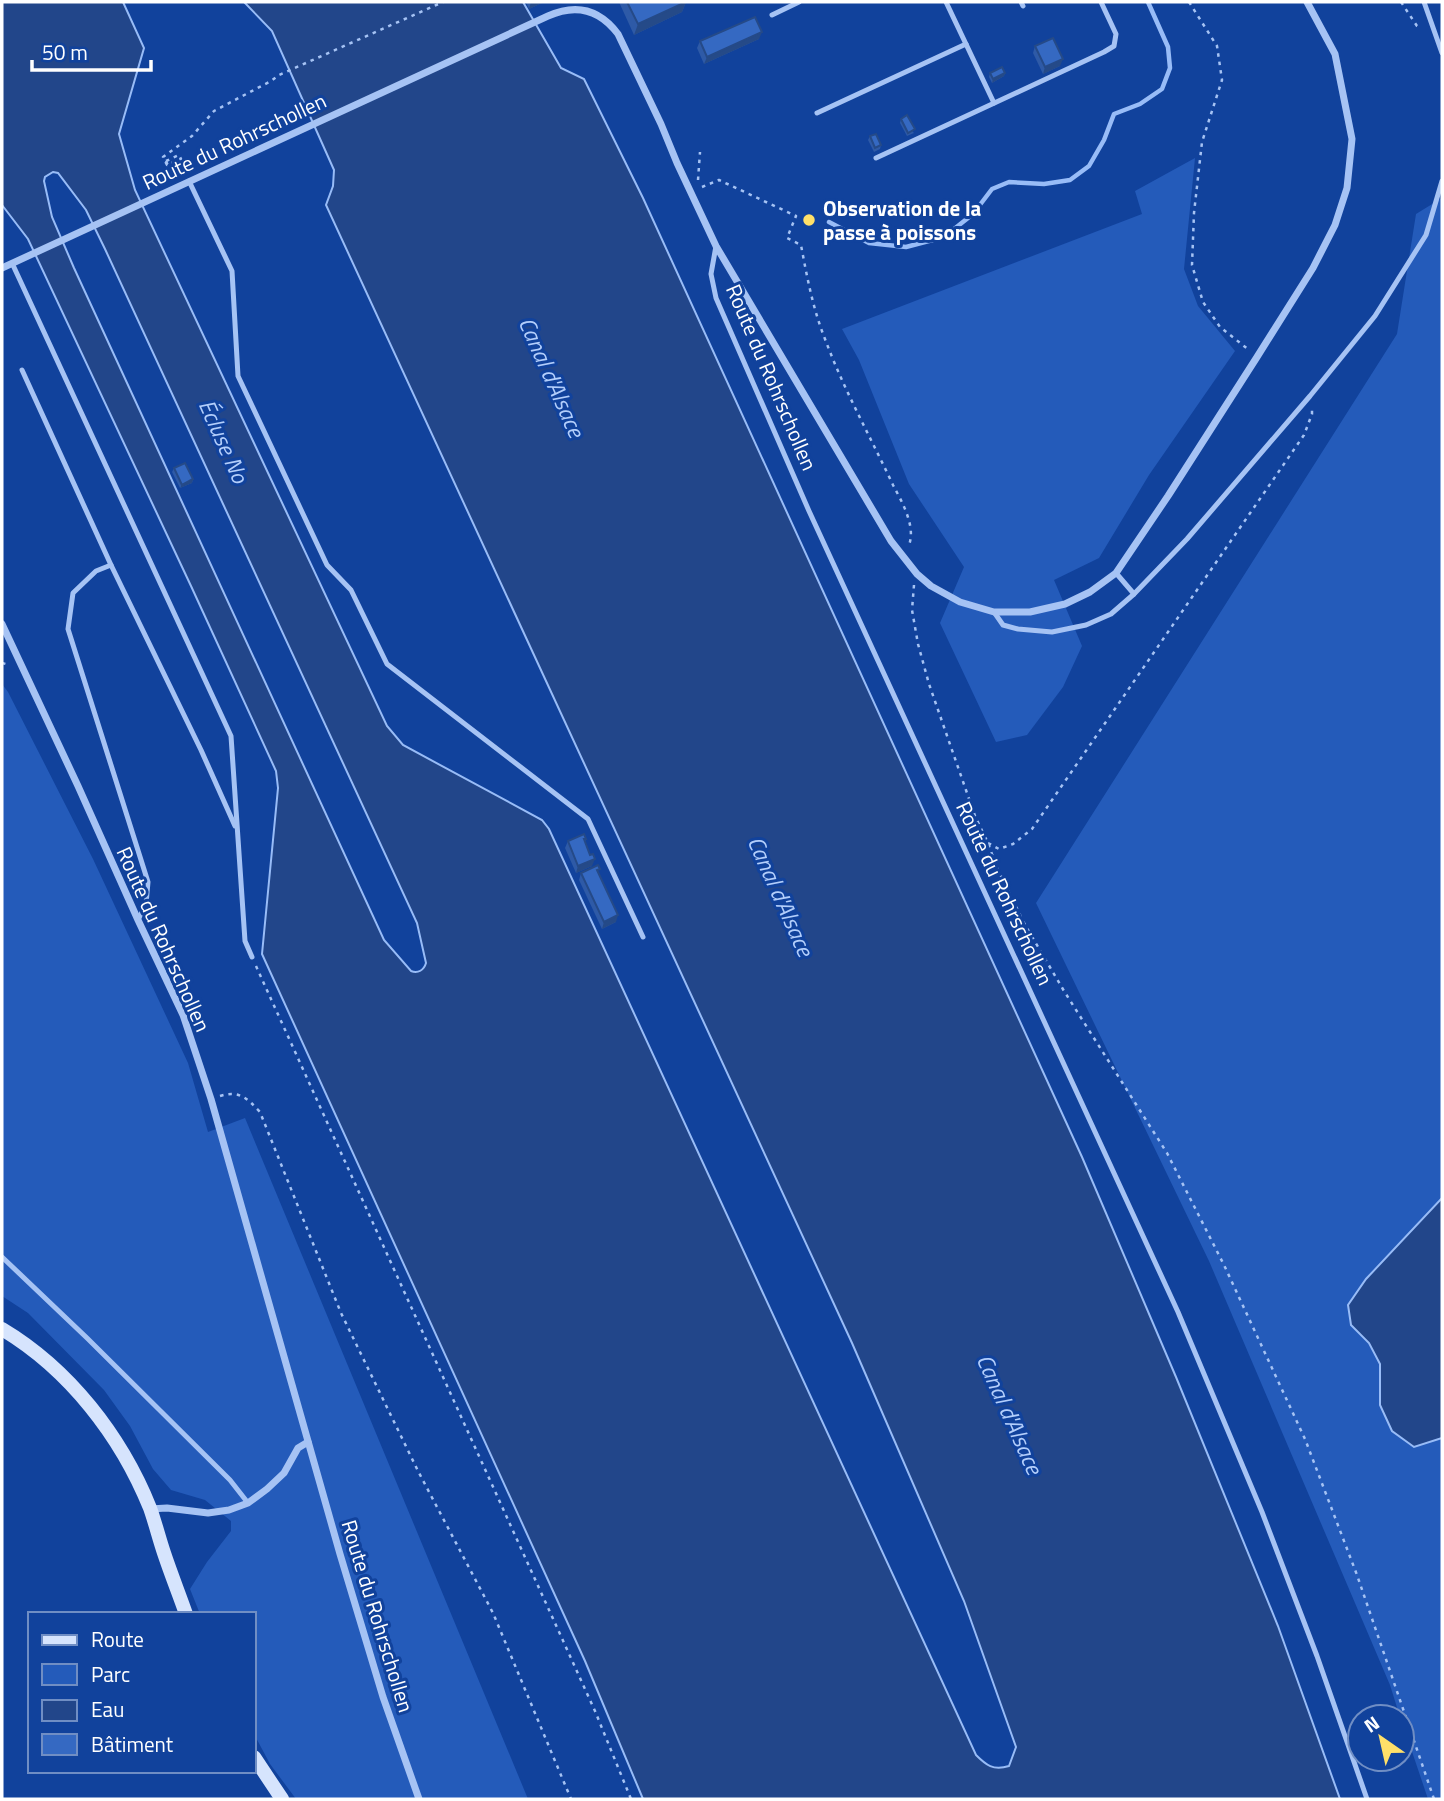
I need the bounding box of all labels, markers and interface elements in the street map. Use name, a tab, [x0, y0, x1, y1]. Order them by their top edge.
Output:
scale bar	[32, 28, 150, 72]
text: 50 m	[42, 36, 88, 68]
street label: Route du Rohrschollen	[137, 84, 331, 198]
place label: Observation de la passe à poissons	[823, 192, 982, 248]
marker: Observation de la passe à poissons	[801, 212, 817, 228]
street label: Route du Rohrschollen	[718, 279, 826, 475]
water label: Canal d'Alsace	[510, 311, 595, 444]
water label: Écluse No	[190, 394, 258, 489]
street label: Route du Rohrschollen	[948, 796, 1062, 990]
water label: Canal d'Alsace	[739, 830, 824, 963]
street label: Route du Rohrschollen	[109, 841, 219, 1037]
water label: Canal d'Alsace	[968, 1348, 1053, 1481]
street label: Route du Rohrschollen	[334, 1516, 422, 1716]
legend	[28, 1612, 256, 1773]
text: Route	[91, 1623, 144, 1655]
text: Parc	[91, 1658, 130, 1690]
text: Eau	[91, 1693, 124, 1725]
north arrow	[1346, 1703, 1416, 1773]
text: N	[1358, 1708, 1385, 1739]
text: Bâtiment	[91, 1728, 174, 1760]

